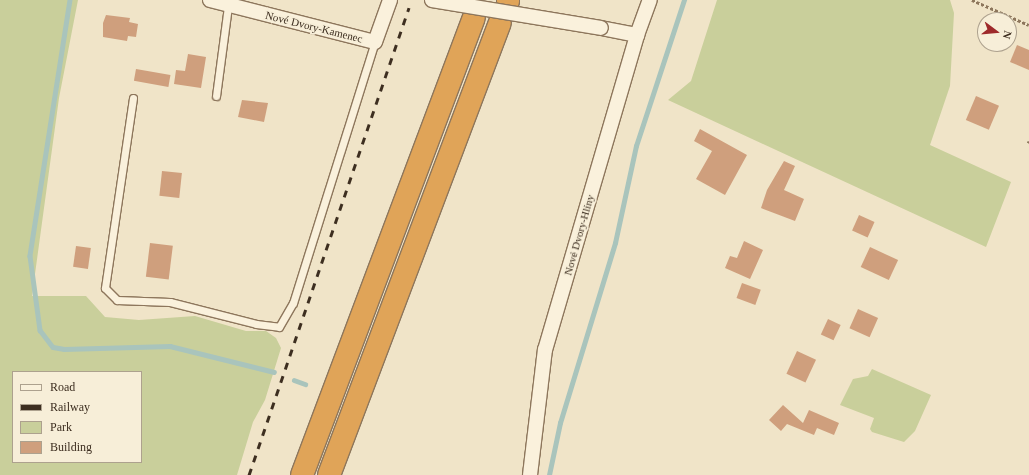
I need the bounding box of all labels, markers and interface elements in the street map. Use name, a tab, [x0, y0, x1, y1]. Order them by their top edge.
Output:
street label: Nové Dvory-Kamenec	[264, 9, 364, 45]
north arrow	[977, 12, 1017, 52]
text: N	[1001, 30, 1014, 41]
street label: Nové Dvory-Hlíny	[561, 193, 597, 277]
legend	[12, 371, 142, 463]
text: Road	[50, 380, 75, 394]
text: Railway	[50, 400, 90, 414]
text: Park	[50, 420, 72, 434]
text: Building	[50, 440, 92, 454]

